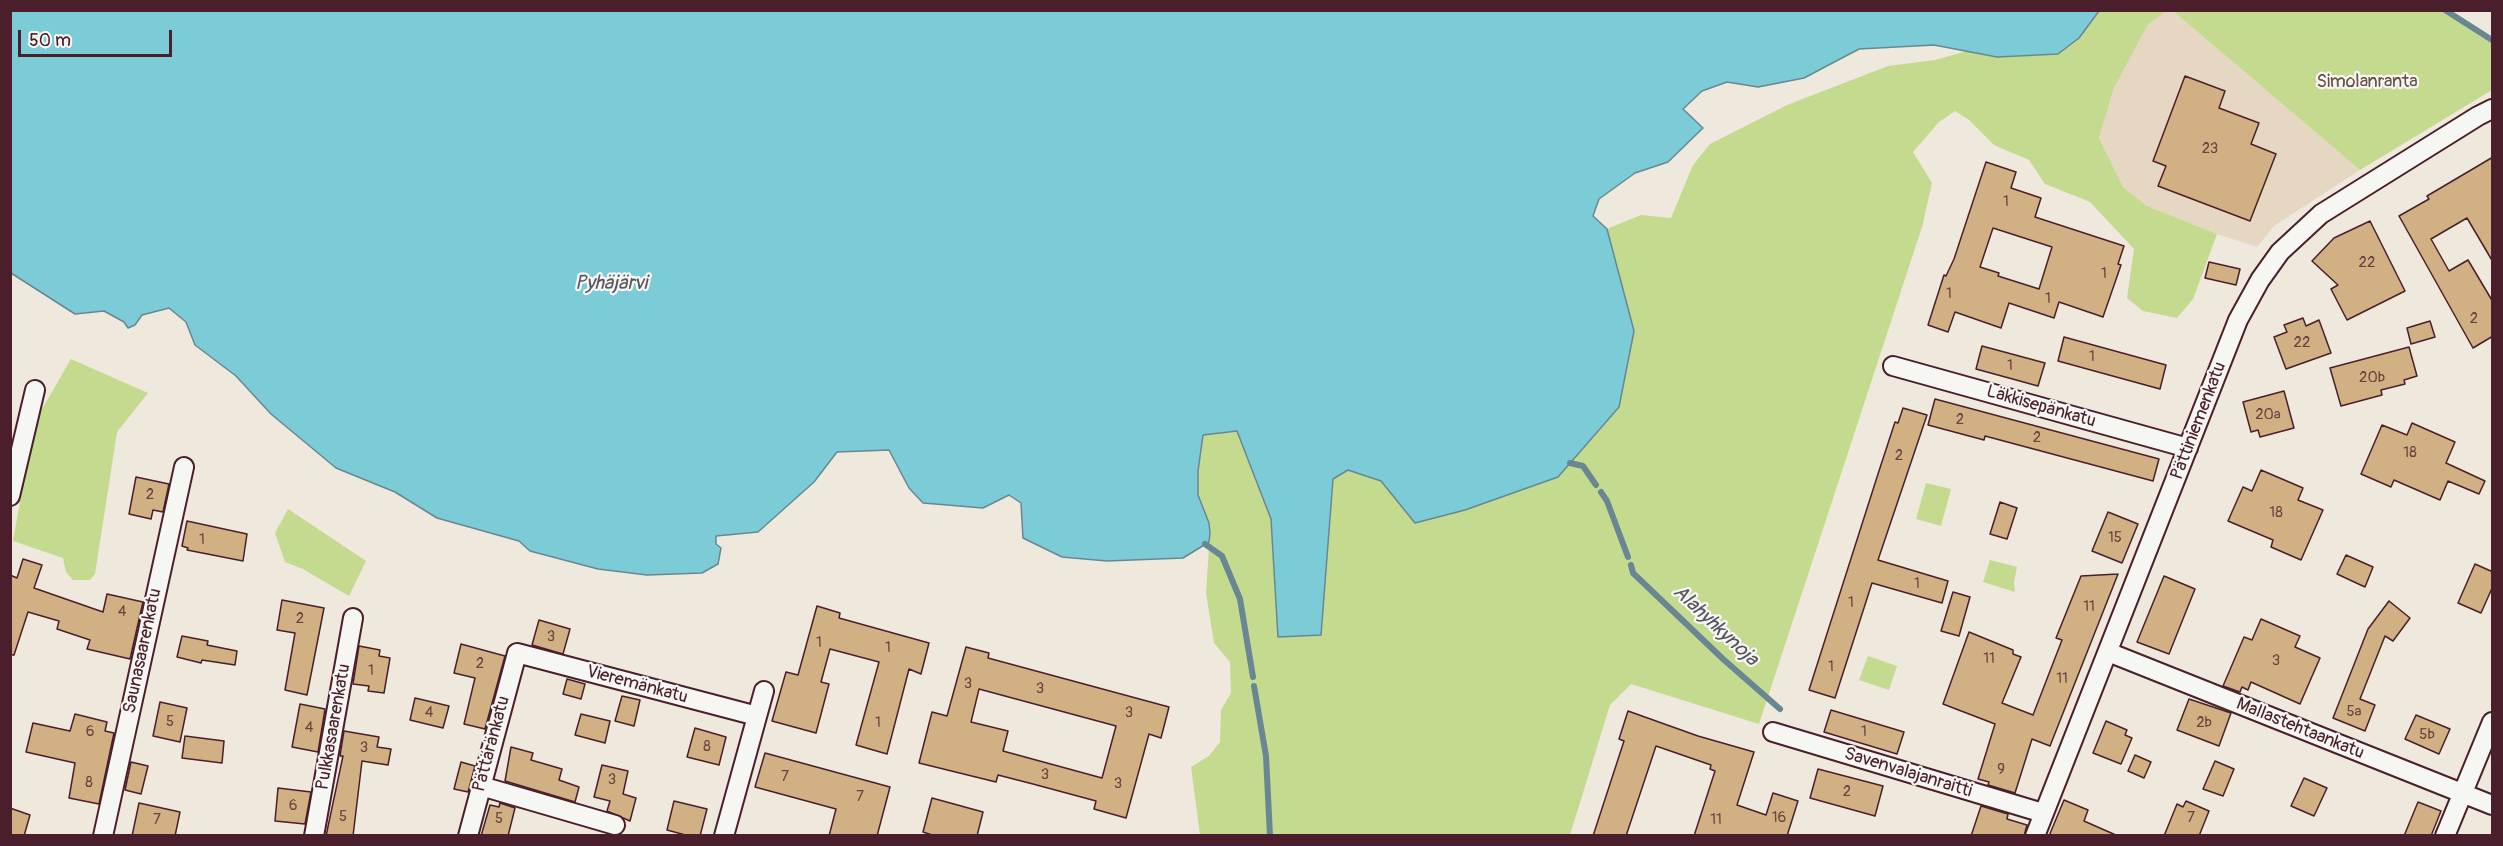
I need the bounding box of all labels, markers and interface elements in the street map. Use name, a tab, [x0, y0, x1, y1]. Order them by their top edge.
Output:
scale bar	[21, 18, 176, 56]
text: 50 m	[29, 29, 71, 52]
park label: Simolanranta	[2316, 71, 2418, 93]
house number: 23	[2202, 140, 2218, 158]
house number: 1	[2003, 193, 2009, 211]
house number: 22	[2359, 254, 2375, 272]
house number: 1	[2101, 265, 2107, 283]
water label: Pyhäjärvi	[575, 272, 647, 296]
house number: 1	[1946, 285, 1952, 303]
house number: 1	[2045, 290, 2051, 308]
house number: 2	[2470, 310, 2478, 328]
house number: 22	[2294, 334, 2310, 352]
house number: 1	[2089, 348, 2095, 366]
house number: 1	[2007, 357, 2013, 375]
street label: Pättiniemenkatu	[2167, 359, 2231, 483]
house number: 20b	[2359, 369, 2385, 387]
street label: Läkkisepänkatu	[1984, 381, 2098, 433]
house number: 20a	[2255, 406, 2281, 424]
house number: 2	[1956, 411, 1964, 429]
house number: 2	[2033, 429, 2041, 447]
house number: 18	[2403, 444, 2417, 462]
house number: 2	[1895, 447, 1903, 465]
house number: 2	[146, 486, 154, 504]
house number: 18	[2269, 504, 2283, 522]
house number: 15	[2108, 529, 2122, 547]
house number: 1	[199, 531, 205, 549]
house number: 1	[1914, 575, 1920, 593]
water label: Alahyhkynoja	[1667, 581, 1763, 671]
street label: Saunasaarenkatu	[119, 586, 167, 716]
house number: 1	[1848, 594, 1854, 612]
house number: 11	[2083, 598, 2095, 616]
house number: 4	[118, 603, 126, 621]
house number: 2	[296, 610, 304, 628]
house number: 3	[547, 628, 555, 646]
house number: 1	[816, 634, 822, 652]
house number: 1	[885, 639, 891, 657]
house number: 11	[1983, 650, 1995, 668]
house number: 3	[2272, 652, 2280, 670]
house number: 2	[476, 655, 484, 673]
house number: 1	[1828, 658, 1834, 676]
street label: Vieremänkatu	[584, 661, 690, 709]
street label: Pulkkasaarenkatu	[312, 662, 356, 792]
house number: 1	[368, 662, 374, 680]
house number: 11	[2056, 670, 2068, 688]
house number: 3	[964, 675, 972, 693]
house number: 3	[1036, 680, 1044, 698]
street label: Mallastehtaankatu	[2233, 693, 2367, 765]
street label: Pättäränkatu	[469, 694, 515, 794]
house number: 5a	[2346, 703, 2362, 721]
house number: 4	[425, 704, 433, 722]
house number: 3	[1125, 704, 1133, 722]
house number: 5	[166, 713, 174, 731]
house number: 1	[875, 714, 881, 732]
house number: 2b	[2196, 714, 2212, 732]
house number: 4	[305, 719, 313, 737]
house number: 6	[86, 723, 94, 741]
house number: 1	[1861, 723, 1867, 741]
house number: 5b	[2419, 726, 2435, 744]
house number: 8	[703, 738, 711, 756]
house number: 3	[360, 739, 368, 757]
street label: Savenvalajanraitti	[1841, 743, 1975, 803]
house number: 9	[1997, 761, 2005, 779]
house number: 3	[1041, 766, 1049, 784]
house number: 7	[781, 768, 789, 786]
house number: 3	[608, 771, 616, 789]
house number: 8	[85, 774, 93, 792]
house number: 3	[1114, 775, 1122, 793]
house number: 2	[1843, 783, 1851, 801]
house number: 7	[856, 788, 864, 806]
house number: 6	[289, 797, 297, 815]
house number: 5	[339, 808, 347, 826]
house number: 16	[1772, 809, 1786, 827]
house number: 7	[2187, 809, 2195, 827]
house number: 5	[495, 810, 503, 828]
house number: 7	[153, 811, 161, 829]
house number: 11	[1710, 811, 1722, 829]

